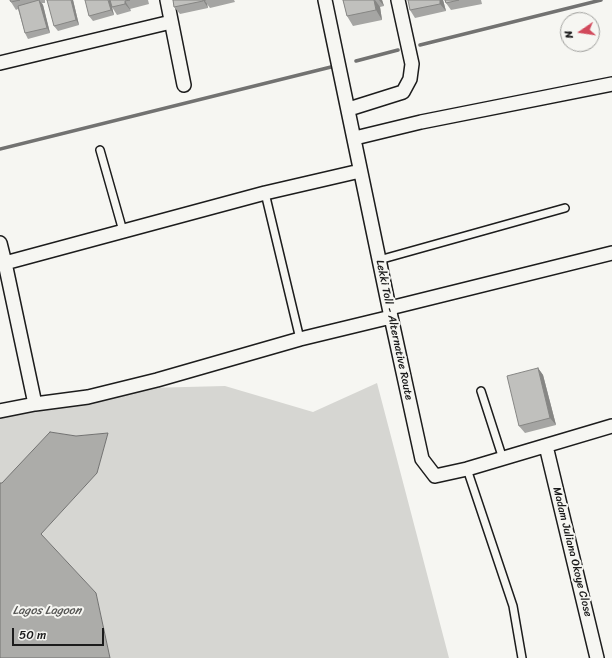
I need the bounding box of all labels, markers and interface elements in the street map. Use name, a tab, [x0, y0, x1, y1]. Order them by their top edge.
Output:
north arrow	[560, 12, 600, 52]
text: N	[559, 29, 579, 40]
street label: Lekki Toll - Alternative Route	[373, 259, 415, 401]
street label: Madam Juliana Okoye Close	[549, 486, 595, 618]
water label: Lagos Lagoon	[13, 604, 81, 618]
scale bar	[14, 620, 106, 646]
text: 50 m	[19, 624, 46, 646]

